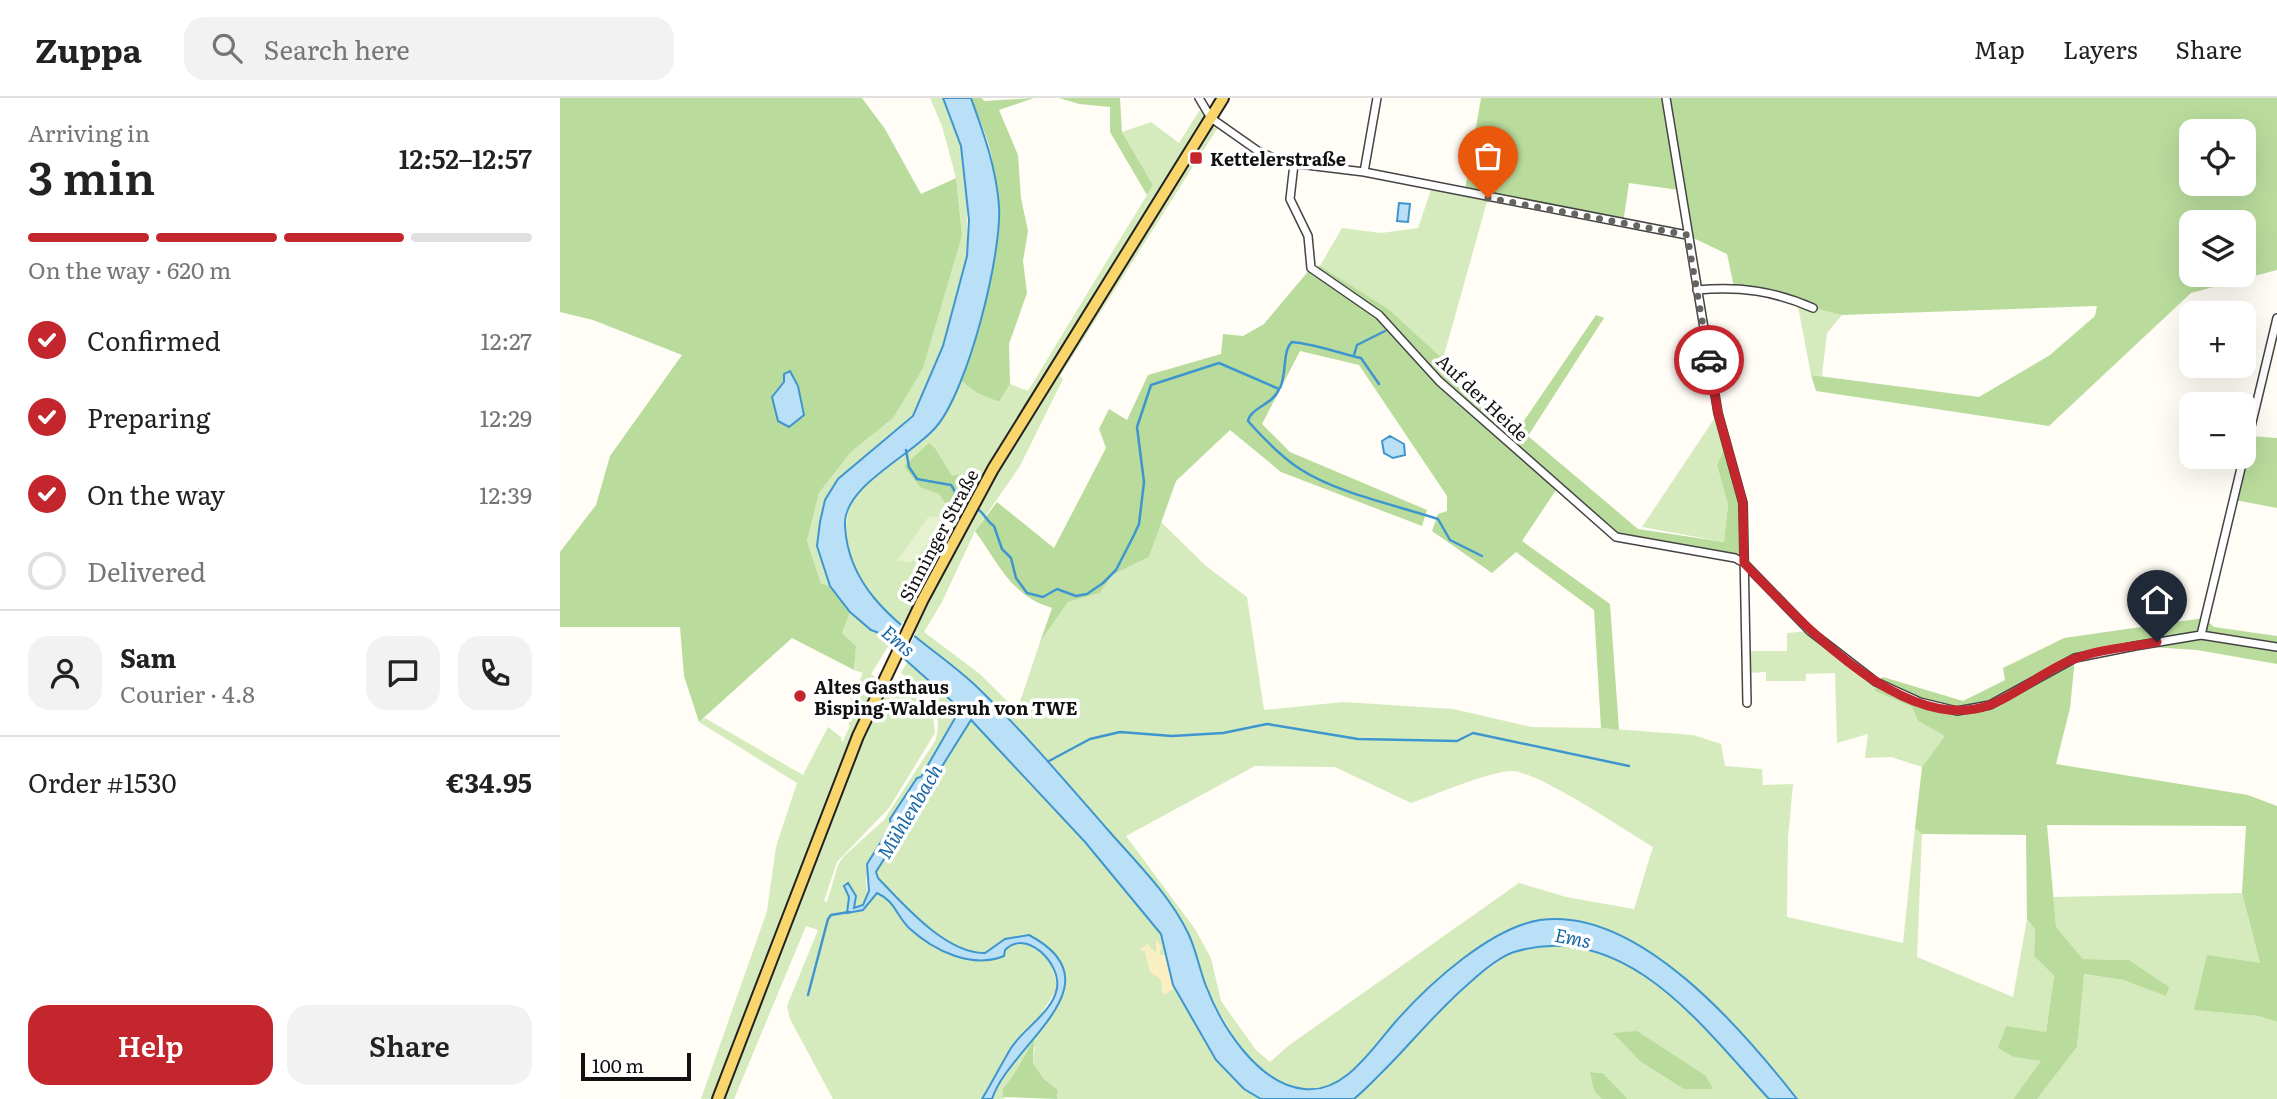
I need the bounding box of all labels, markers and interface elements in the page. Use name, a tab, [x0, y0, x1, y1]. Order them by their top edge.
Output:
search box	[184, 17, 674, 80]
text: Zuppa	[35, 24, 142, 73]
icon: search	[208, 29, 246, 67]
text: Search here	[264, 29, 410, 68]
text: Map	[1974, 31, 2025, 66]
text: Layers	[2063, 31, 2137, 66]
text: Share	[2175, 31, 2242, 66]
text: Arriving in	[28, 115, 150, 149]
map controls	[2179, 119, 2256, 469]
button: locate	[2179, 119, 2256, 196]
pin	[1458, 126, 1518, 198]
icon: bag	[1469, 137, 1507, 175]
text: 12:52–12:57	[399, 138, 532, 177]
text: 3 min	[28, 141, 155, 209]
place label: Kettelerstraße	[1210, 145, 1346, 172]
marker: Kettelerstraße	[1188, 150, 1204, 166]
button: layers	[2179, 210, 2256, 287]
text: On the way · 620 m	[28, 252, 231, 286]
button: +	[2179, 301, 2256, 378]
text: Confirmed	[87, 320, 221, 359]
icon: check	[28, 321, 66, 359]
text: 12:27	[480, 323, 532, 357]
courier	[1674, 325, 1744, 395]
icon: car	[1690, 341, 1728, 379]
street label: Auf der Heide	[1431, 347, 1535, 447]
button: −	[2179, 392, 2256, 469]
text: Preparing	[87, 397, 210, 436]
icon: check	[28, 398, 66, 436]
text: 12:29	[480, 400, 532, 434]
street label: Sinninger Straße	[892, 464, 984, 606]
text: On the way	[87, 474, 225, 513]
icon: check	[28, 475, 66, 513]
text: 12:39	[479, 477, 532, 511]
text: Delivered	[87, 551, 206, 590]
pin	[2127, 570, 2187, 642]
icon: home	[2138, 581, 2176, 619]
water label: Ems	[876, 618, 922, 662]
button: person	[28, 636, 102, 710]
button: chat	[366, 636, 440, 710]
button: phone	[458, 636, 532, 710]
text: Sam	[120, 637, 176, 676]
place label: Altes Gasthaus Bisping-Waldesruh von TWE	[814, 673, 1077, 721]
text: Courier · 4.8	[120, 676, 255, 710]
marker: Altes Gasthaus Bisping-Waldesruh von TWE	[792, 688, 808, 704]
water label: Mühlenbach	[870, 758, 948, 864]
text: Order #1530	[28, 762, 177, 801]
text: €34.95	[446, 762, 532, 801]
water label: Ems	[1553, 920, 1593, 954]
button: Help	[28, 1005, 273, 1085]
button: Share	[287, 1005, 532, 1085]
scale bar	[581, 1050, 691, 1082]
text: 100 m	[592, 1051, 644, 1079]

